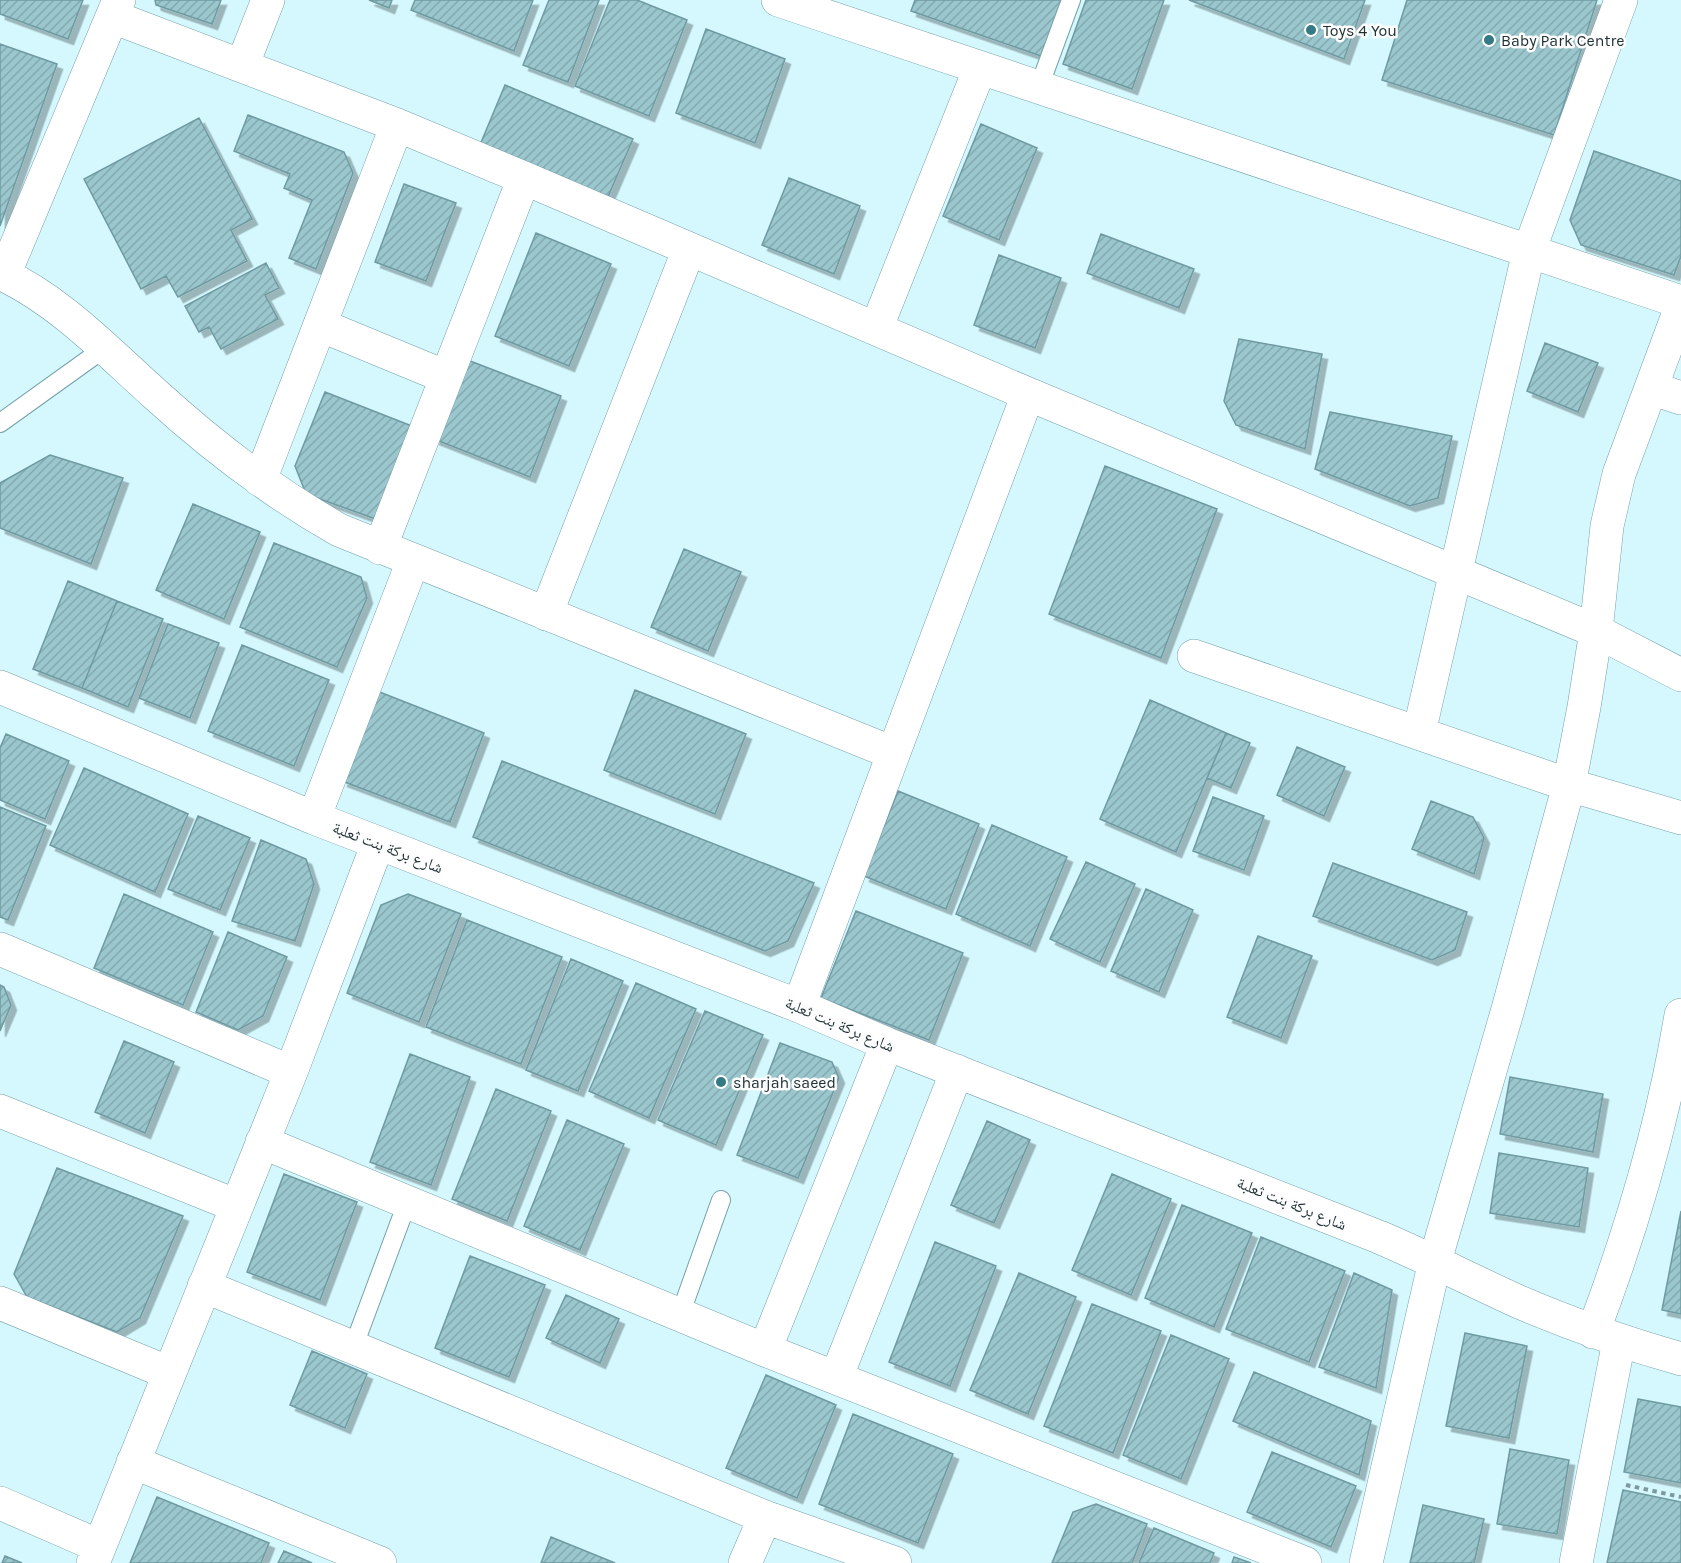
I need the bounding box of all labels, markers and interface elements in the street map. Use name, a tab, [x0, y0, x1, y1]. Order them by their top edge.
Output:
place label: Toys 4 You	[1323, 21, 1397, 40]
marker: Toys 4 You	[1304, 23, 1318, 37]
place label: Baby Park Centre	[1501, 31, 1624, 50]
marker: Baby Park Centre	[1482, 33, 1496, 47]
street label: شارع بركة بنت ثعلبة	[330, 818, 446, 878]
street label: شارع بركة بنت ثعلبة	[782, 993, 897, 1057]
place label: sharjah saeed	[733, 1073, 836, 1092]
marker: sharjah saeed	[714, 1075, 728, 1089]
street label: شارع بركة بنت ثعلبة	[1234, 1173, 1349, 1235]

